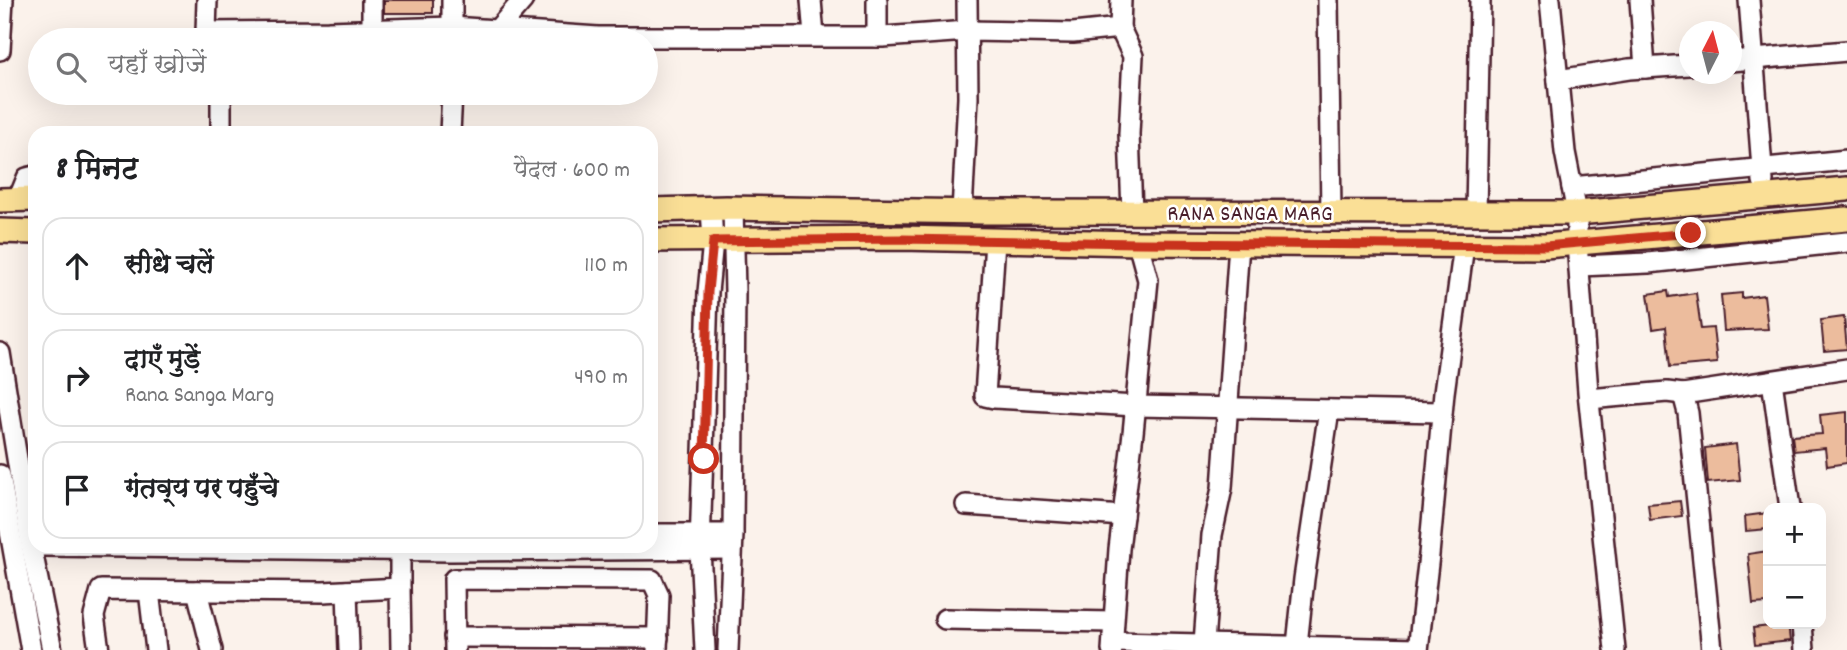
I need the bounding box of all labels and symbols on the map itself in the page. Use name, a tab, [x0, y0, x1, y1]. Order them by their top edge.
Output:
north arrow	[1679, 21, 1742, 84]
street label: RANA SANGA MARG	[1167, 199, 1333, 232]
route end	[1675, 217, 1706, 248]
route start	[688, 443, 719, 474]

